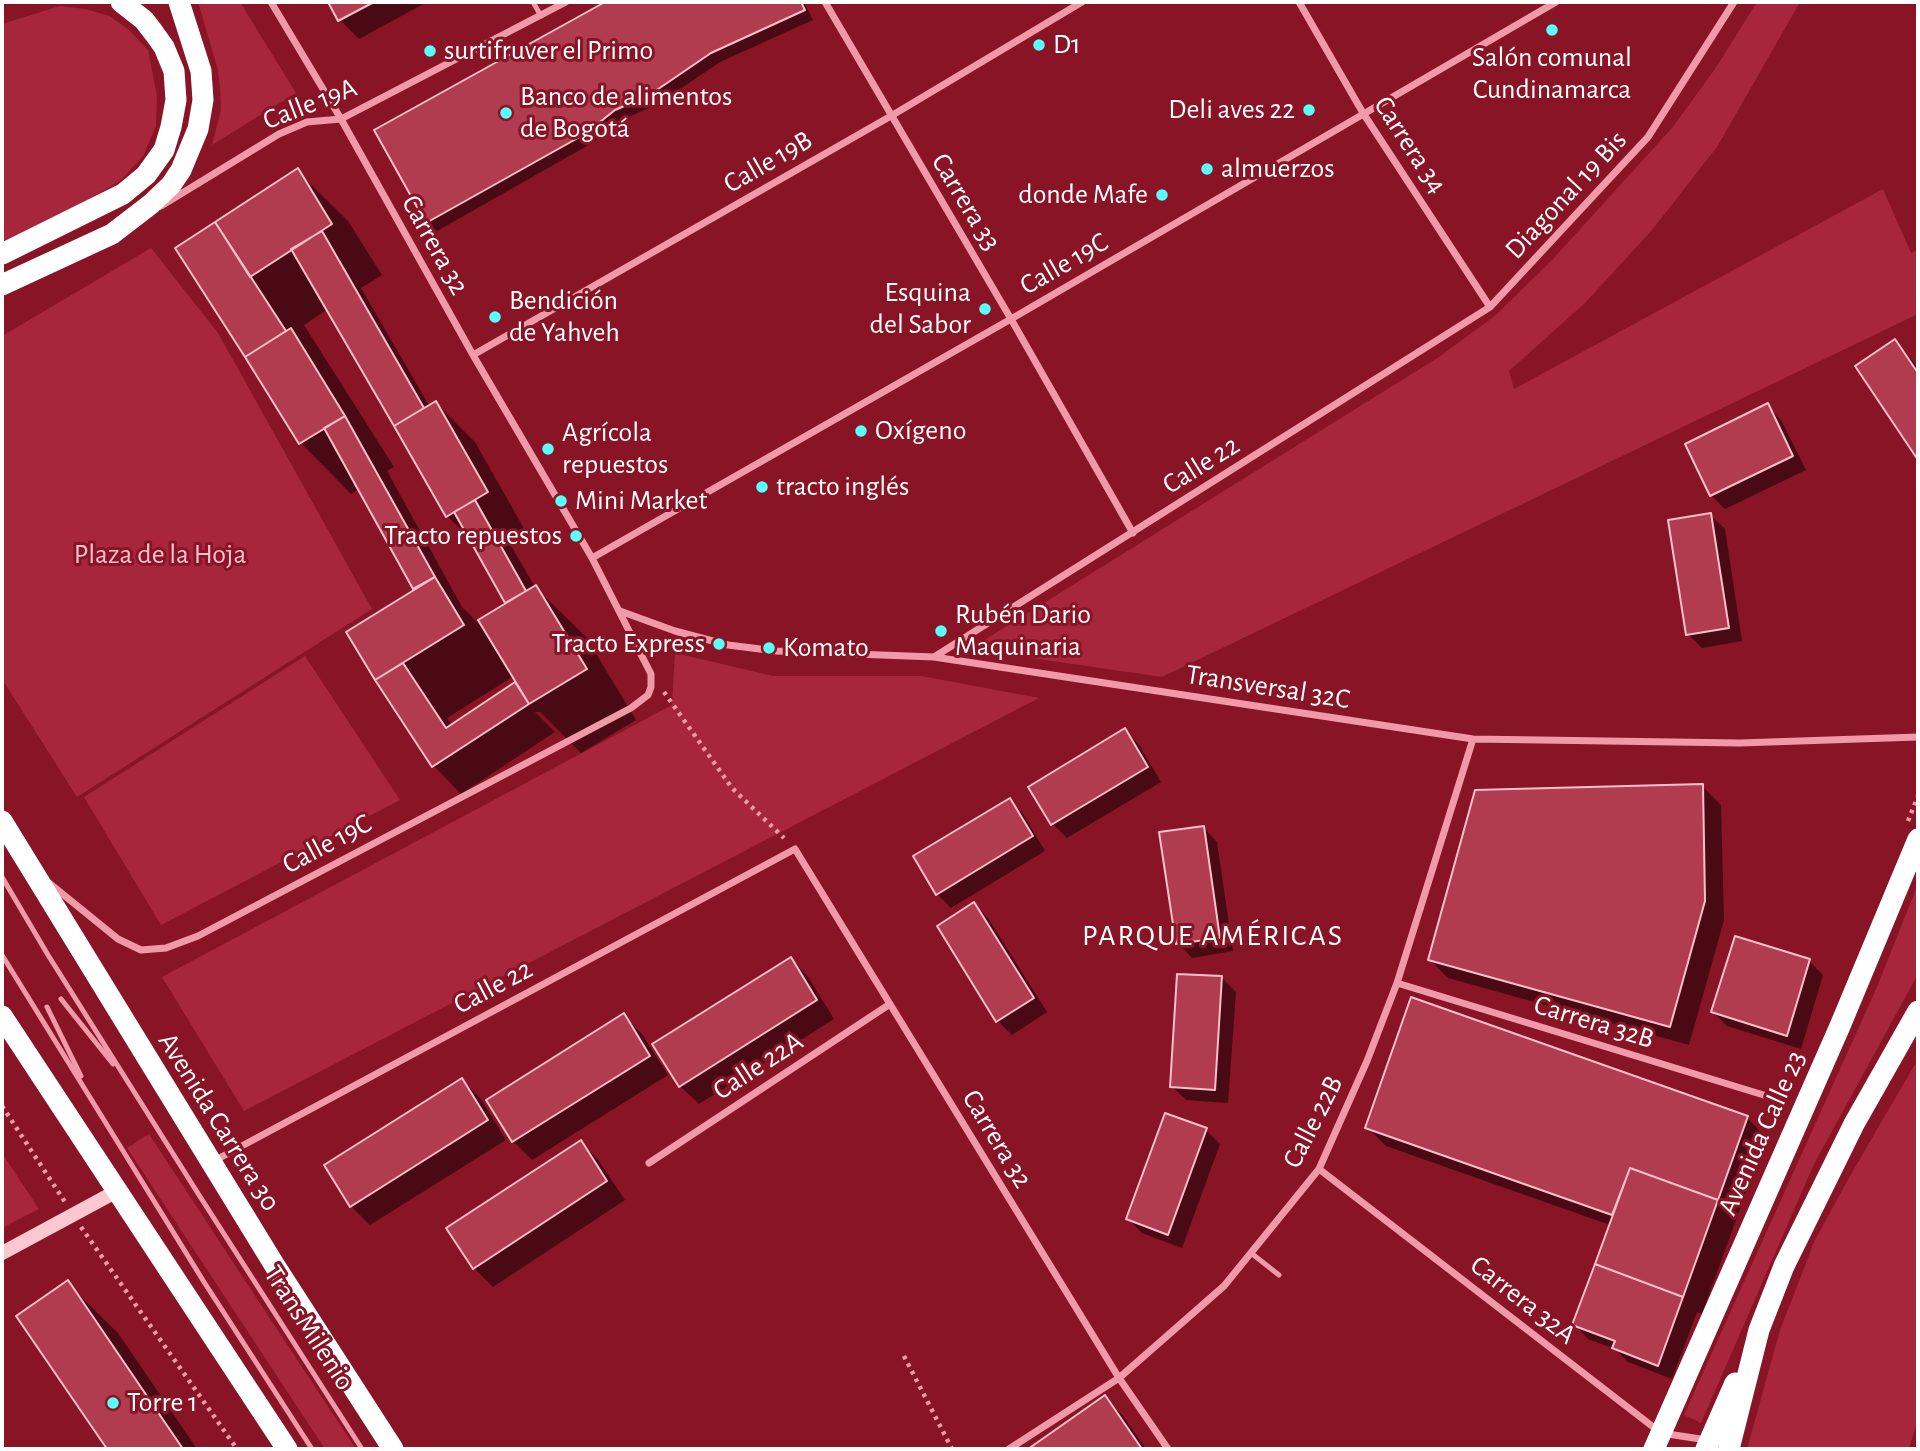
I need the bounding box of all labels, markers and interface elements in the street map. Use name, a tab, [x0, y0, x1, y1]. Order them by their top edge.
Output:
marker: Salón comunal Cundinamarca	[1544, 22, 1560, 38]
place label: D1	[1053, 28, 1081, 62]
place label: surtifruver el Primo	[444, 34, 653, 68]
marker: D1	[1031, 37, 1047, 53]
place label: Salón comunal Cundinamarca	[1472, 41, 1632, 107]
marker: surtifruver el Primo	[422, 43, 438, 59]
street label: Calle 19A	[258, 71, 362, 137]
place label: Banco de alimentos de Bogotá	[520, 80, 732, 146]
street label: Carrera 34	[1366, 90, 1454, 200]
place label: Deli aves 22	[1168, 93, 1295, 127]
marker: Deli aves 22	[1301, 102, 1317, 118]
marker: Banco de alimentos de Bogotá	[498, 105, 514, 121]
street label: Calle 19B	[718, 123, 818, 201]
street label: Diagonal 19 Bis	[1498, 124, 1634, 266]
street label: Carrera 33	[924, 147, 1008, 257]
place label: almuerzos	[1221, 152, 1335, 186]
marker: almuerzos	[1199, 161, 1215, 177]
place label: donde Mafe	[1018, 178, 1148, 212]
marker: donde Mafe	[1154, 187, 1170, 203]
street label: Carrera 32	[394, 189, 476, 301]
street label: Calle 19C	[1014, 225, 1114, 303]
place label: Esquina del Sabor	[870, 276, 971, 342]
place label: Bendición de Yahveh	[509, 284, 620, 350]
marker: Esquina del Sabor	[977, 301, 993, 317]
marker: Bendición de Yahveh	[487, 309, 503, 325]
place label: Oxígeno	[875, 414, 966, 448]
place label: Agrícola repuestos	[562, 416, 668, 482]
marker: Oxígeno	[853, 423, 869, 439]
street label: Calle 22	[1156, 428, 1246, 502]
marker: Agrícola repuestos	[540, 441, 556, 457]
place label: tracto inglés	[776, 470, 909, 504]
marker: tracto inglés	[754, 479, 770, 495]
place label: Mini Market	[575, 484, 707, 518]
marker: Mini Market	[553, 493, 569, 509]
place label: Tracto repuestos	[384, 519, 562, 553]
marker: Tracto repuestos	[568, 528, 584, 544]
park label: Plaza de la Hoja	[74, 538, 246, 572]
place label: Rubén Dario Maquinaria	[955, 598, 1091, 664]
marker: Rubén Dario Maquinaria	[933, 623, 949, 639]
place label: Tracto Express	[551, 627, 705, 661]
place label: Komato	[783, 631, 869, 665]
marker: Tracto Express	[711, 636, 727, 652]
marker: Komato	[761, 640, 777, 656]
street label: Transversal 32C	[1184, 657, 1352, 717]
street label: Calle 19C	[277, 807, 377, 881]
district label: PARQUE AMÉRICAS	[1084, 918, 1342, 954]
street label: Calle 22	[448, 952, 538, 1022]
street label: Carrera 32B	[1530, 988, 1658, 1056]
street label: Calle 22A	[707, 1025, 809, 1107]
street label: Avenida Carrera 30	[151, 1027, 287, 1217]
street label: Avenida Calle 23	[1711, 1046, 1813, 1220]
street label: Calle 22B	[1275, 1070, 1351, 1174]
street label: Carrera 32	[955, 1084, 1039, 1194]
street label: Carrera 32A	[1463, 1248, 1583, 1352]
street label: TransMilenio	[256, 1259, 362, 1397]
place label: Torre 1	[127, 1386, 198, 1420]
marker: Torre 1	[105, 1395, 121, 1411]

